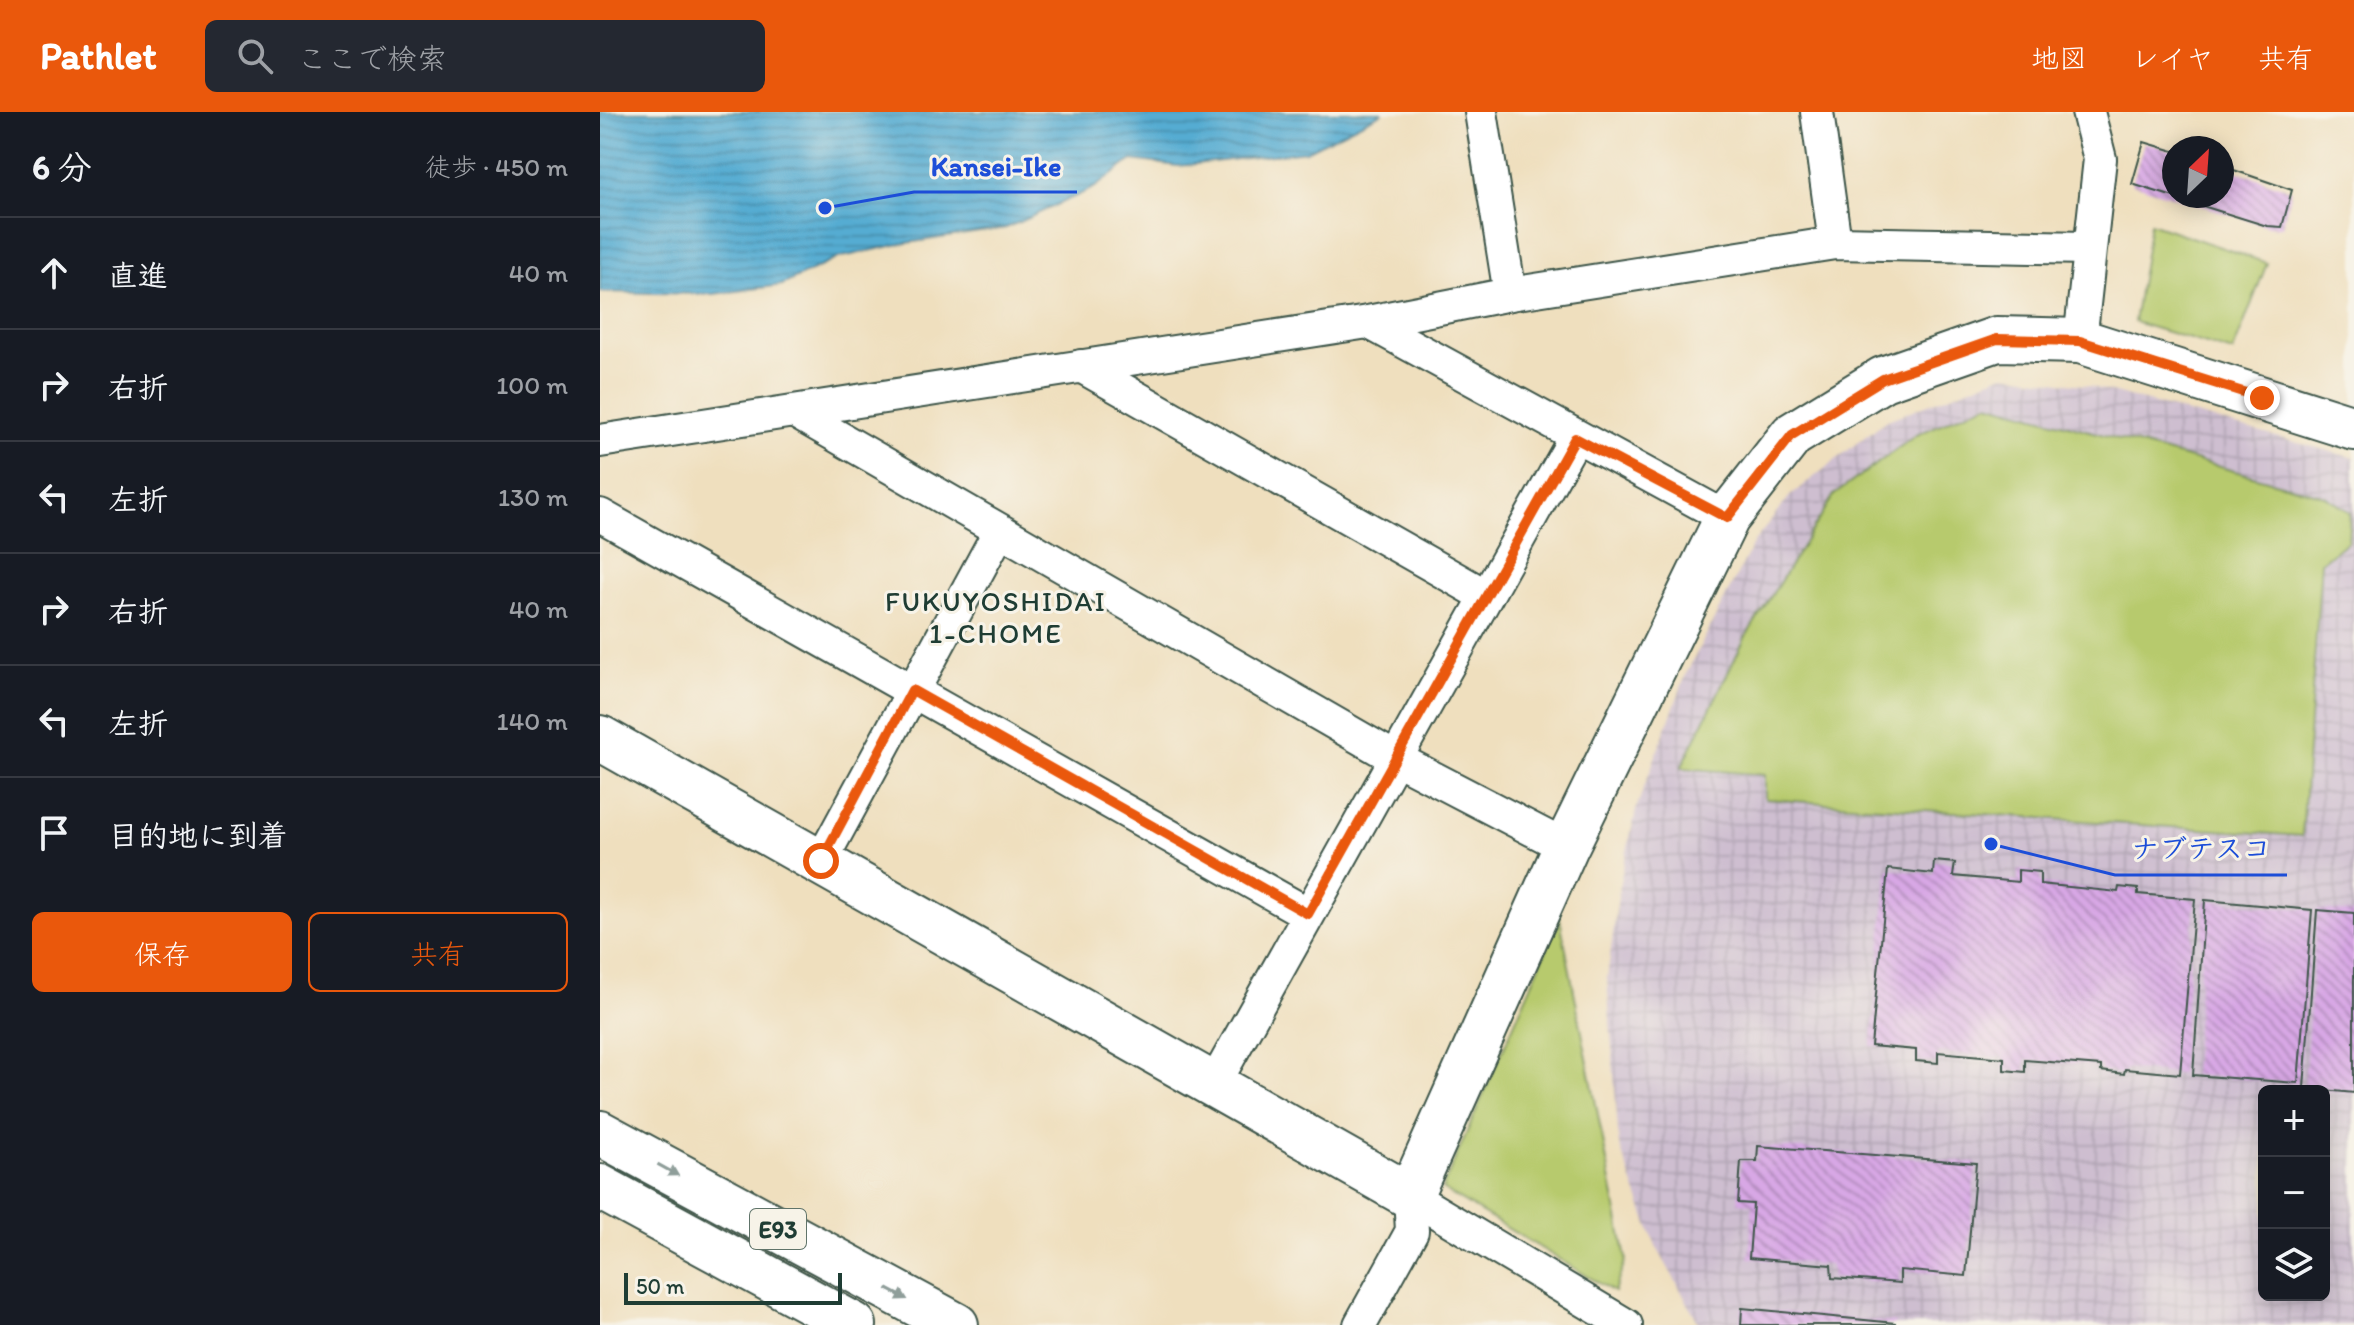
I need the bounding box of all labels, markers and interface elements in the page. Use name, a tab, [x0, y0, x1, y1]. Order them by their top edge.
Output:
search box	[205, 20, 765, 92]
text: Pathlet	[40, 33, 157, 79]
icon: search	[233, 34, 277, 78]
text: ここで検索	[297, 40, 447, 77]
text: 地図	[2031, 41, 2087, 75]
text: レイヤ	[2131, 41, 2214, 75]
text: 共有	[2258, 41, 2314, 75]
north arrow	[2162, 136, 2234, 208]
callout: Kansei-Ike	[914, 140, 1077, 192]
text: 6 分	[32, 147, 92, 188]
text: Kansei-Ike	[931, 149, 1061, 183]
text: 徒歩 · 450 m	[425, 151, 568, 183]
icon: ahead	[32, 251, 76, 295]
text: 直進	[108, 257, 168, 294]
text: 40 m	[509, 257, 568, 289]
icon: right	[32, 363, 76, 407]
text: 右折	[108, 369, 168, 406]
text: 100 m	[496, 369, 568, 401]
route end	[2244, 380, 2280, 416]
icon: left	[32, 475, 76, 519]
text: 左折	[108, 481, 168, 518]
text: 130 m	[498, 481, 568, 513]
district label: FUKUYOSHIDAI 1-CHOME	[885, 584, 1107, 650]
icon: right	[32, 587, 76, 631]
text: 右折	[108, 593, 168, 630]
text: 40 m	[509, 593, 568, 625]
icon: left	[32, 699, 76, 743]
text: 左折	[108, 705, 168, 742]
text: 140 m	[497, 705, 568, 737]
icon: arrive	[32, 811, 76, 855]
text: 目的地に到着	[108, 817, 288, 854]
callout: ナブテスコ	[2115, 823, 2287, 875]
text: ナブテスコ	[2131, 831, 2271, 865]
route start	[803, 843, 839, 879]
button: 保存	[32, 912, 292, 992]
button: 共有	[308, 912, 568, 992]
map controls	[2258, 1085, 2330, 1301]
button: +	[2258, 1085, 2330, 1157]
button: −	[2258, 1157, 2330, 1229]
one-way arrow	[657, 1163, 680, 1177]
road number: E93	[750, 1209, 806, 1249]
button: layers	[2258, 1229, 2330, 1301]
scale bar	[624, 1269, 842, 1305]
text: 50 m	[636, 1273, 685, 1300]
one-way arrow	[886, 1287, 909, 1300]

